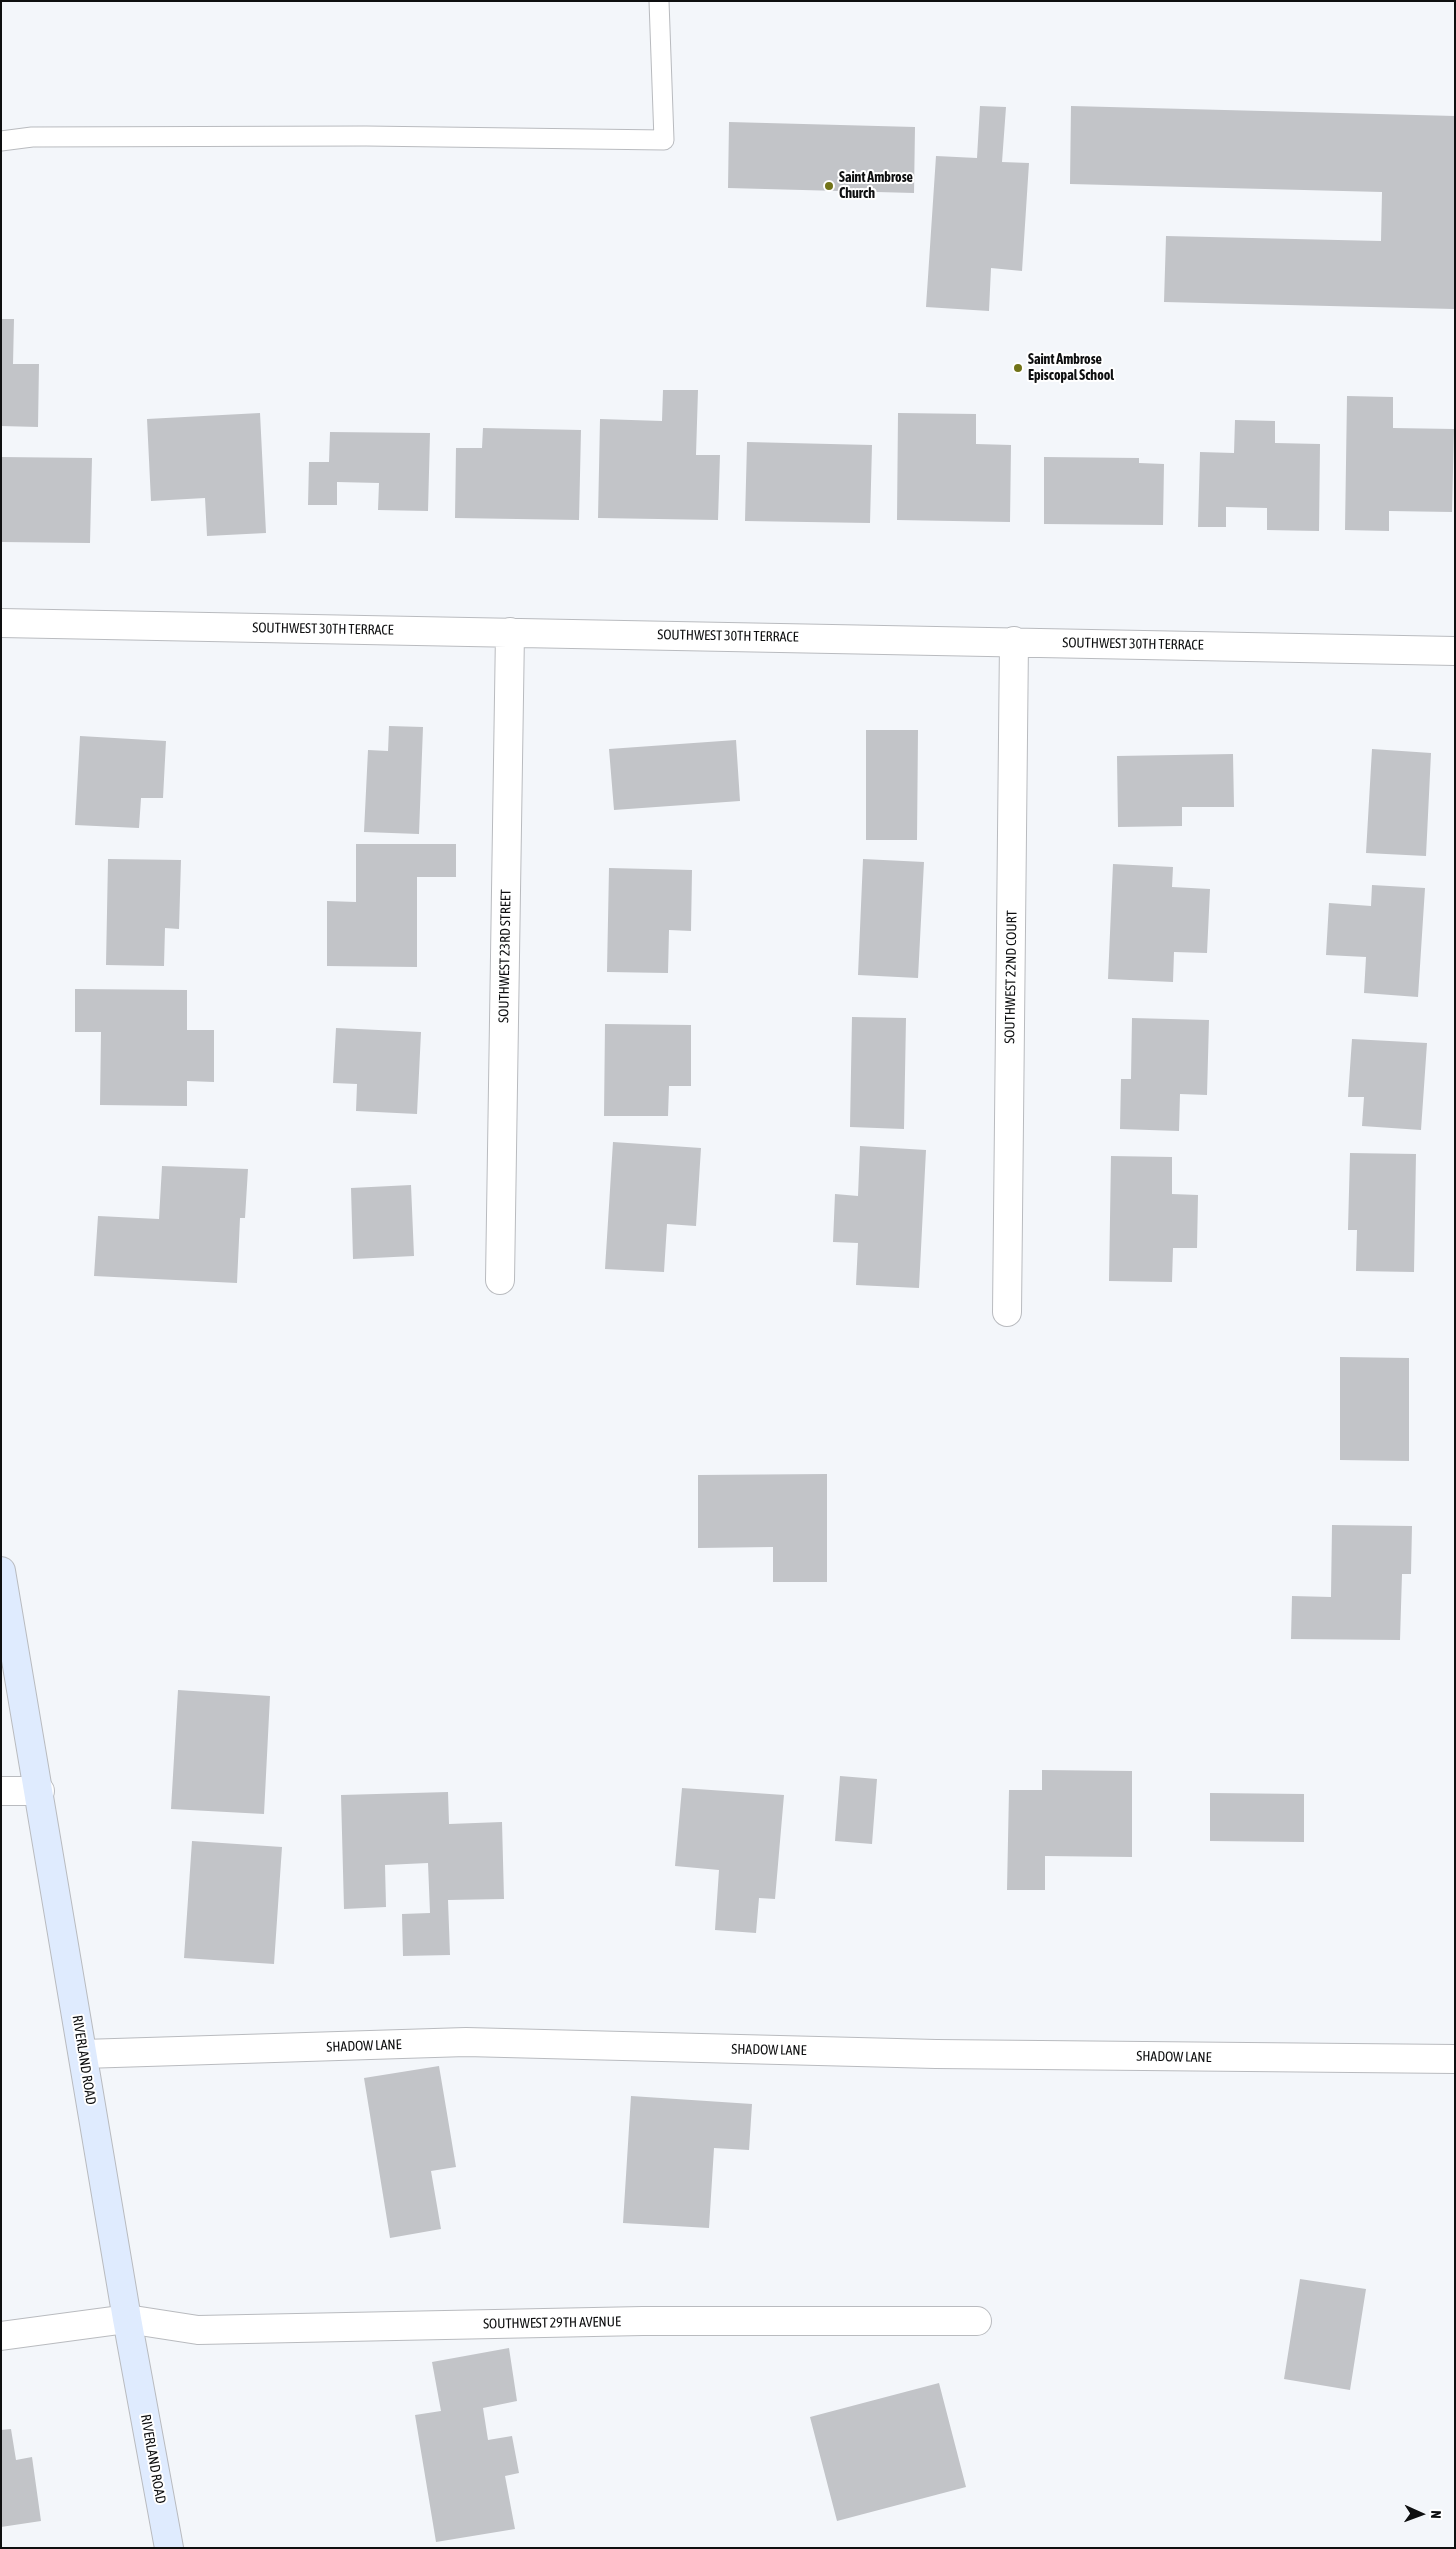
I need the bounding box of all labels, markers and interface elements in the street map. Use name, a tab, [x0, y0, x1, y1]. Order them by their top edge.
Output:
place label: Saint Ambrose Church	[839, 170, 913, 202]
marker: Saint Ambrose Church	[823, 180, 835, 192]
place label: Saint Ambrose Episcopal School	[1028, 352, 1114, 384]
marker: Saint Ambrose Episcopal School	[1012, 362, 1024, 374]
street label: SOUTHWEST 30TH TERRACE	[252, 619, 394, 639]
street label: SOUTHWEST 30TH TERRACE	[657, 626, 799, 646]
street label: SOUTHWEST 30TH TERRACE	[1062, 634, 1204, 654]
street label: SOUTHWEST 23RD STREET	[495, 889, 515, 1023]
street label: SOUTHWEST 22ND COURT	[1001, 910, 1021, 1044]
street label: RIVERLAND ROAD	[69, 2014, 99, 2106]
street label: SHADOW LANE	[326, 2036, 402, 2056]
street label: SHADOW LANE	[731, 2041, 807, 2059]
street label: SHADOW LANE	[1136, 2048, 1212, 2066]
street label: SOUTHWEST 29TH AVENUE	[483, 2313, 621, 2333]
street label: RIVERLAND ROAD	[137, 2413, 169, 2505]
north arrow	[1396, 2489, 1446, 2539]
text: N	[1428, 2510, 1444, 2519]

